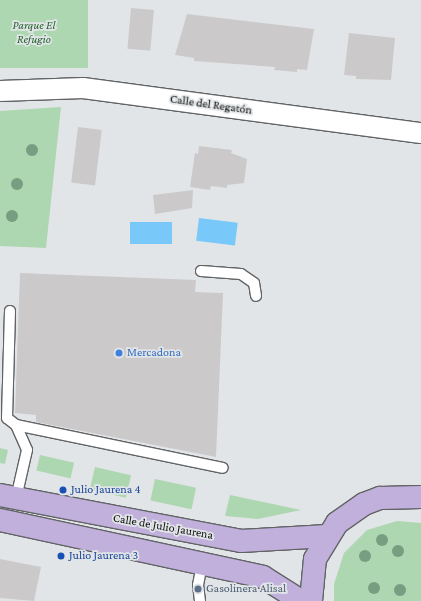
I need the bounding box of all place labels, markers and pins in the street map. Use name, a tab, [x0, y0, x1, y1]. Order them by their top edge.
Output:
place label: Mercadona	[127, 346, 181, 360]
marker: Mercadona	[114, 348, 124, 358]
place label: Julio Jaurena 4	[71, 483, 141, 497]
marker: Julio Jaurena 4	[58, 485, 68, 495]
place label: Julio Jaurena 3	[69, 549, 138, 563]
marker: Julio Jaurena 3	[56, 551, 66, 561]
place label: Gasolinera Alisal	[206, 582, 286, 596]
marker: Gasolinera Alisal	[193, 584, 203, 594]

